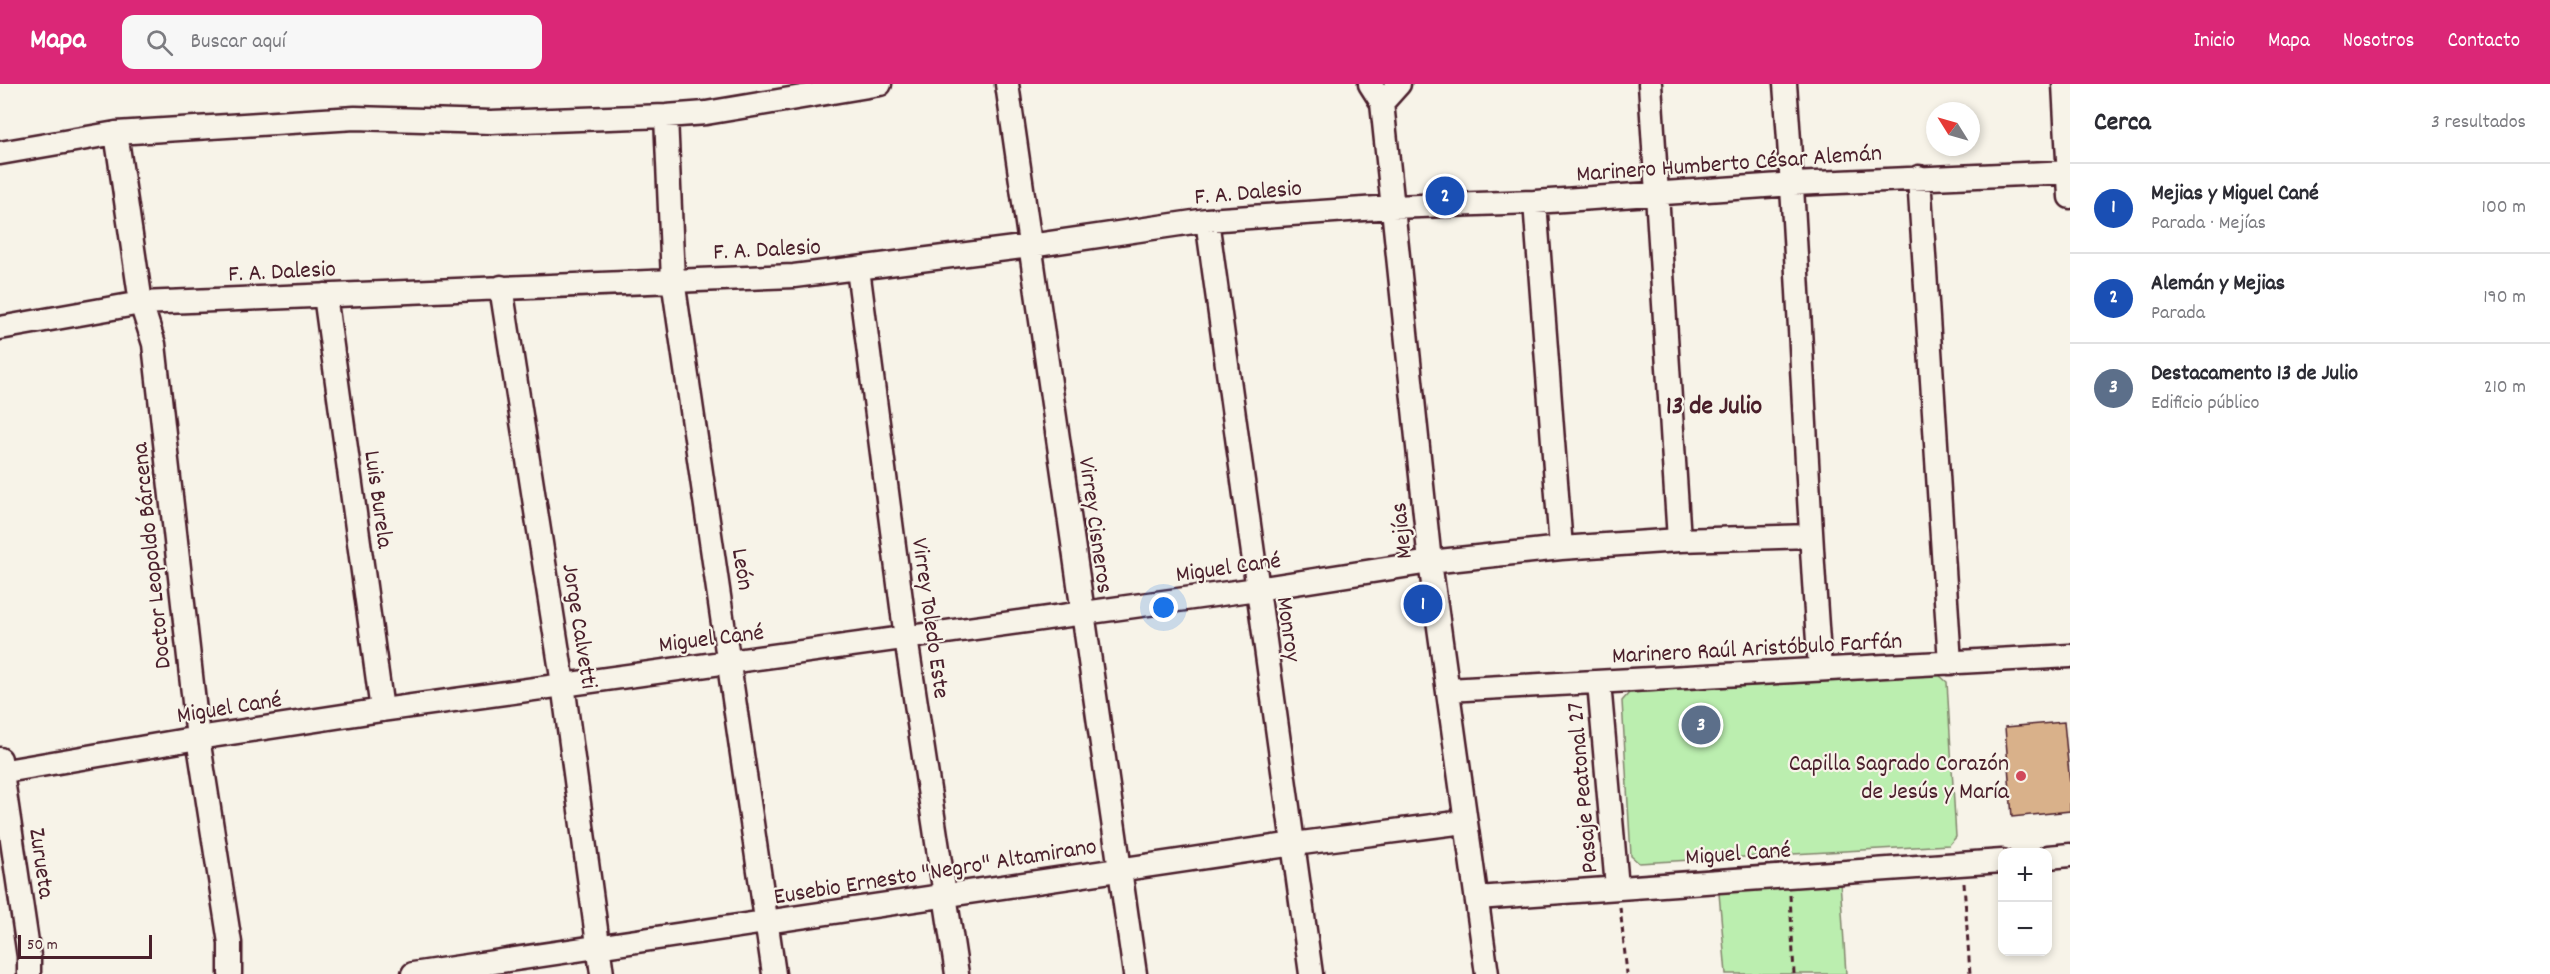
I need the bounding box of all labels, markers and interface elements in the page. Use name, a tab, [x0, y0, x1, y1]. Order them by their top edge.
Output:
search box	[122, 15, 542, 69]
text: Mapa	[30, 22, 86, 62]
icon: search	[143, 26, 176, 59]
text: Buscar aquí	[191, 27, 286, 58]
text: Inicio	[2193, 27, 2235, 57]
text: Mapa	[2268, 27, 2310, 57]
text: Nosotros	[2343, 27, 2414, 57]
text: Contacto	[2447, 27, 2520, 57]
north arrow	[1926, 102, 1980, 156]
text: Cerca	[2094, 105, 2151, 142]
text: 3 resultados	[2431, 109, 2526, 137]
street label: Marinero Humberto César Alemán	[1575, 137, 1883, 193]
street label: F. A. Dalesio	[1193, 172, 1303, 216]
pin: 2	[1426, 174, 1464, 218]
text: Mejias y Miguel Cané	[2151, 179, 2319, 210]
text: 1	[2111, 194, 2116, 222]
text: 100 m	[2482, 194, 2526, 222]
text: Parada · Mejías	[2151, 210, 2266, 238]
street label: F. A. Dalesio	[712, 231, 822, 271]
street label: F. A. Dalesio	[227, 253, 337, 293]
text: Alemán y Mejias	[2151, 269, 2285, 300]
text: 2	[2109, 284, 2118, 312]
text: 190 m	[2483, 284, 2526, 312]
text: Parada	[2151, 300, 2205, 328]
text: Destacamento 13 de Julio	[2151, 359, 2358, 390]
text: 3	[2109, 374, 2118, 402]
text: 210 m	[2484, 374, 2526, 402]
district label: 13 de Julio	[1666, 389, 1762, 426]
text: Edificio público	[2151, 390, 2259, 418]
street label: Doctor Leopoldo Bárcena	[124, 440, 182, 671]
street label: Luis Burela	[353, 448, 401, 551]
street label: Virrey Cisneros	[1068, 455, 1120, 596]
street label: Mejías	[1383, 501, 1423, 561]
street label: Virrey Toledo Este	[901, 536, 957, 701]
street label: Miguel Cané	[1174, 545, 1283, 593]
street label: León	[721, 546, 761, 593]
street label: Jorge Calvetti	[551, 561, 605, 692]
pin: 1	[1404, 582, 1442, 626]
your location	[1149, 593, 1178, 622]
street label: Monroy	[1266, 595, 1309, 665]
street label: Miguel Cané	[657, 617, 766, 663]
street label: Marinero Raúl Aristóbulo Farfán	[1611, 625, 1903, 675]
street label: Miguel Cané	[175, 684, 284, 734]
street label: Pasaje Peatonal 27	[1560, 701, 1608, 875]
pin: 3	[1682, 702, 1720, 748]
place label: Capilla Sagrado Corazón de Jesús y María	[1789, 748, 2010, 810]
marker: Capilla Sagrado Corazón de Jesús y María	[2014, 769, 2028, 783]
street label: Zurueta	[18, 826, 62, 902]
street label: Eusebio Ernesto "Negro" Altamirano	[772, 831, 1099, 915]
street label: Miguel Cané	[1684, 834, 1792, 876]
map controls	[1998, 848, 2052, 956]
button: +	[1998, 848, 2052, 902]
button: −	[1998, 902, 2052, 956]
scale bar	[18, 932, 152, 960]
text: 50 m	[27, 934, 58, 957]

